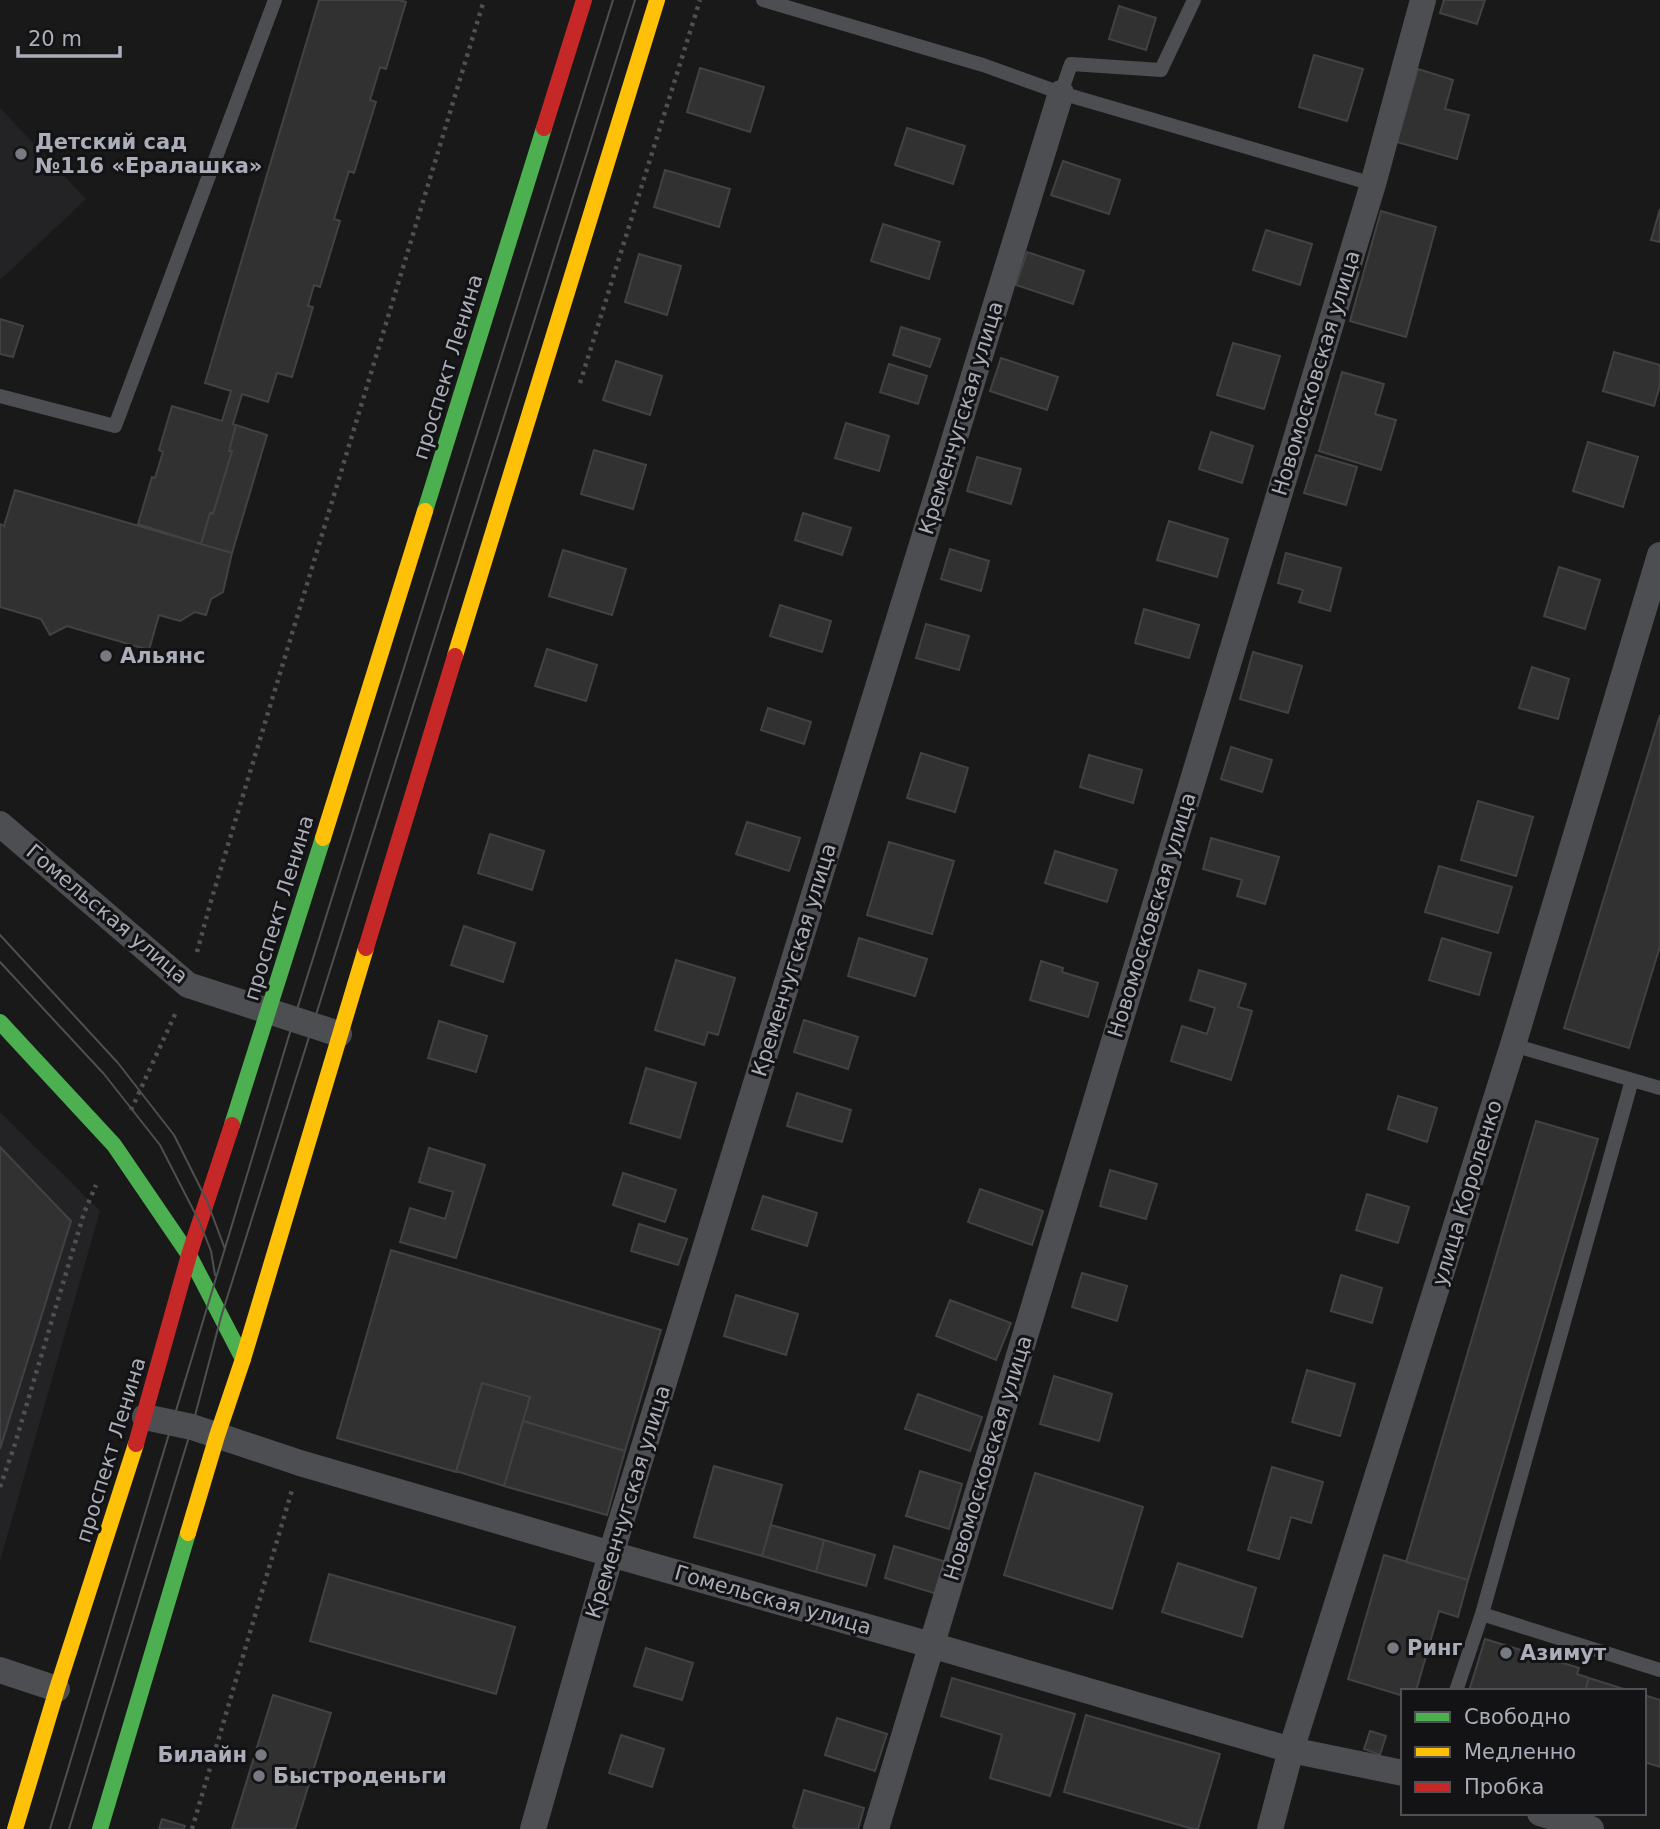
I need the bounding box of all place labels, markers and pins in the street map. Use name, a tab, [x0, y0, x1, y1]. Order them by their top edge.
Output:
place label: Детский сад №116 «Ералашка»	[35, 130, 262, 178]
marker: Детский сад №116 «Ералашка»	[13, 146, 29, 162]
place label: Альянс	[120, 644, 205, 668]
marker: Альянс	[98, 648, 114, 664]
place label: Ринг	[1407, 1636, 1463, 1660]
marker: Ринг	[1385, 1640, 1401, 1656]
place label: Азимут	[1520, 1641, 1607, 1665]
marker: Азимут	[1498, 1645, 1514, 1661]
place label: Билайн	[158, 1743, 247, 1767]
marker: Билайн	[253, 1747, 269, 1763]
place label: Быстроденьги	[273, 1764, 447, 1788]
marker: Быстроденьги	[251, 1768, 267, 1784]

